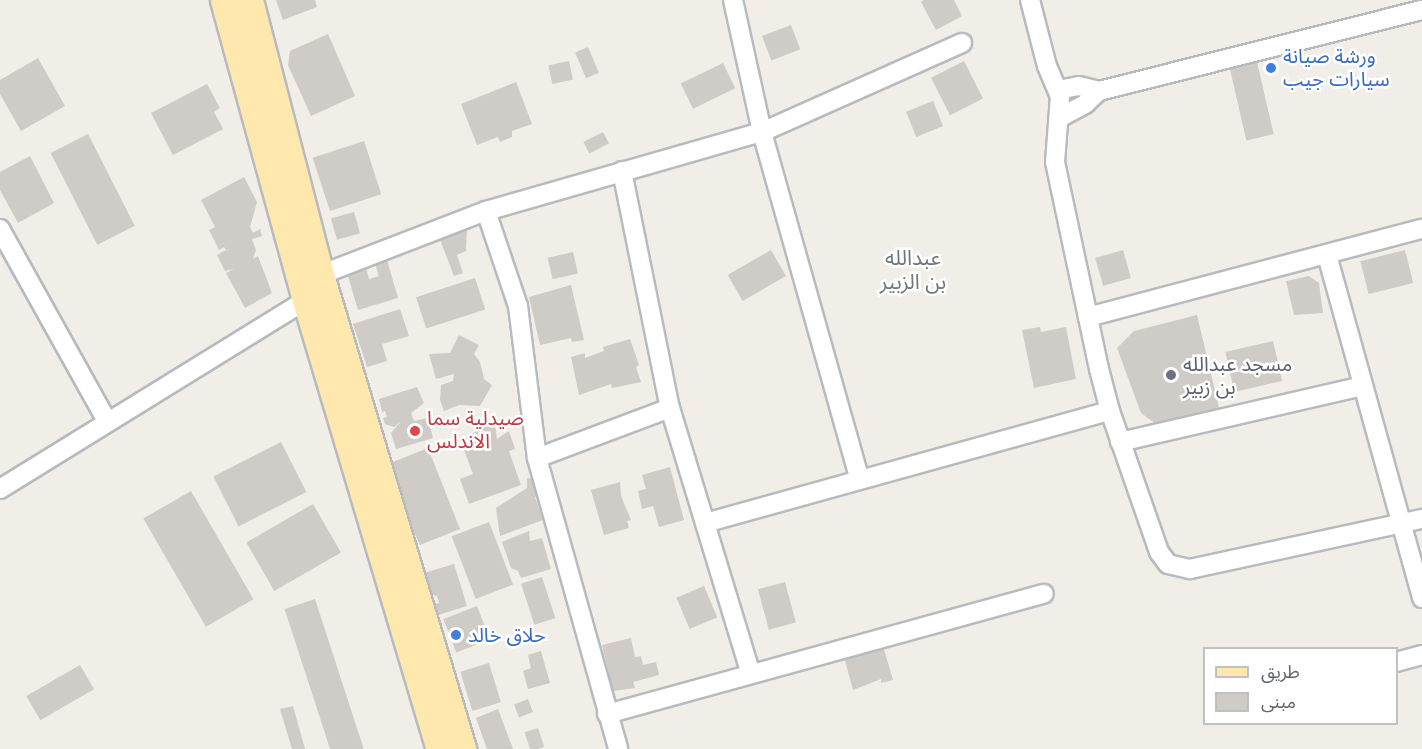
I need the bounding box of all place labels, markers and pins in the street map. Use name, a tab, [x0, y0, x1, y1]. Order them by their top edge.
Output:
place label: ورشة صيانة سيارات جيب	[1283, 45, 1390, 92]
marker: ورشة صيانة سيارات جيب	[1264, 61, 1278, 75]
place label: مسجد عبدالله بن زبير	[1183, 352, 1292, 399]
marker: مسجد عبدالله بن زبير	[1164, 368, 1178, 382]
place label: صيدلية سما الاندلس	[427, 407, 524, 454]
marker: صيدلية سما الاندلس	[408, 424, 422, 438]
place label: حلاق خالد	[468, 623, 546, 647]
marker: حلاق خالد	[449, 628, 463, 642]

